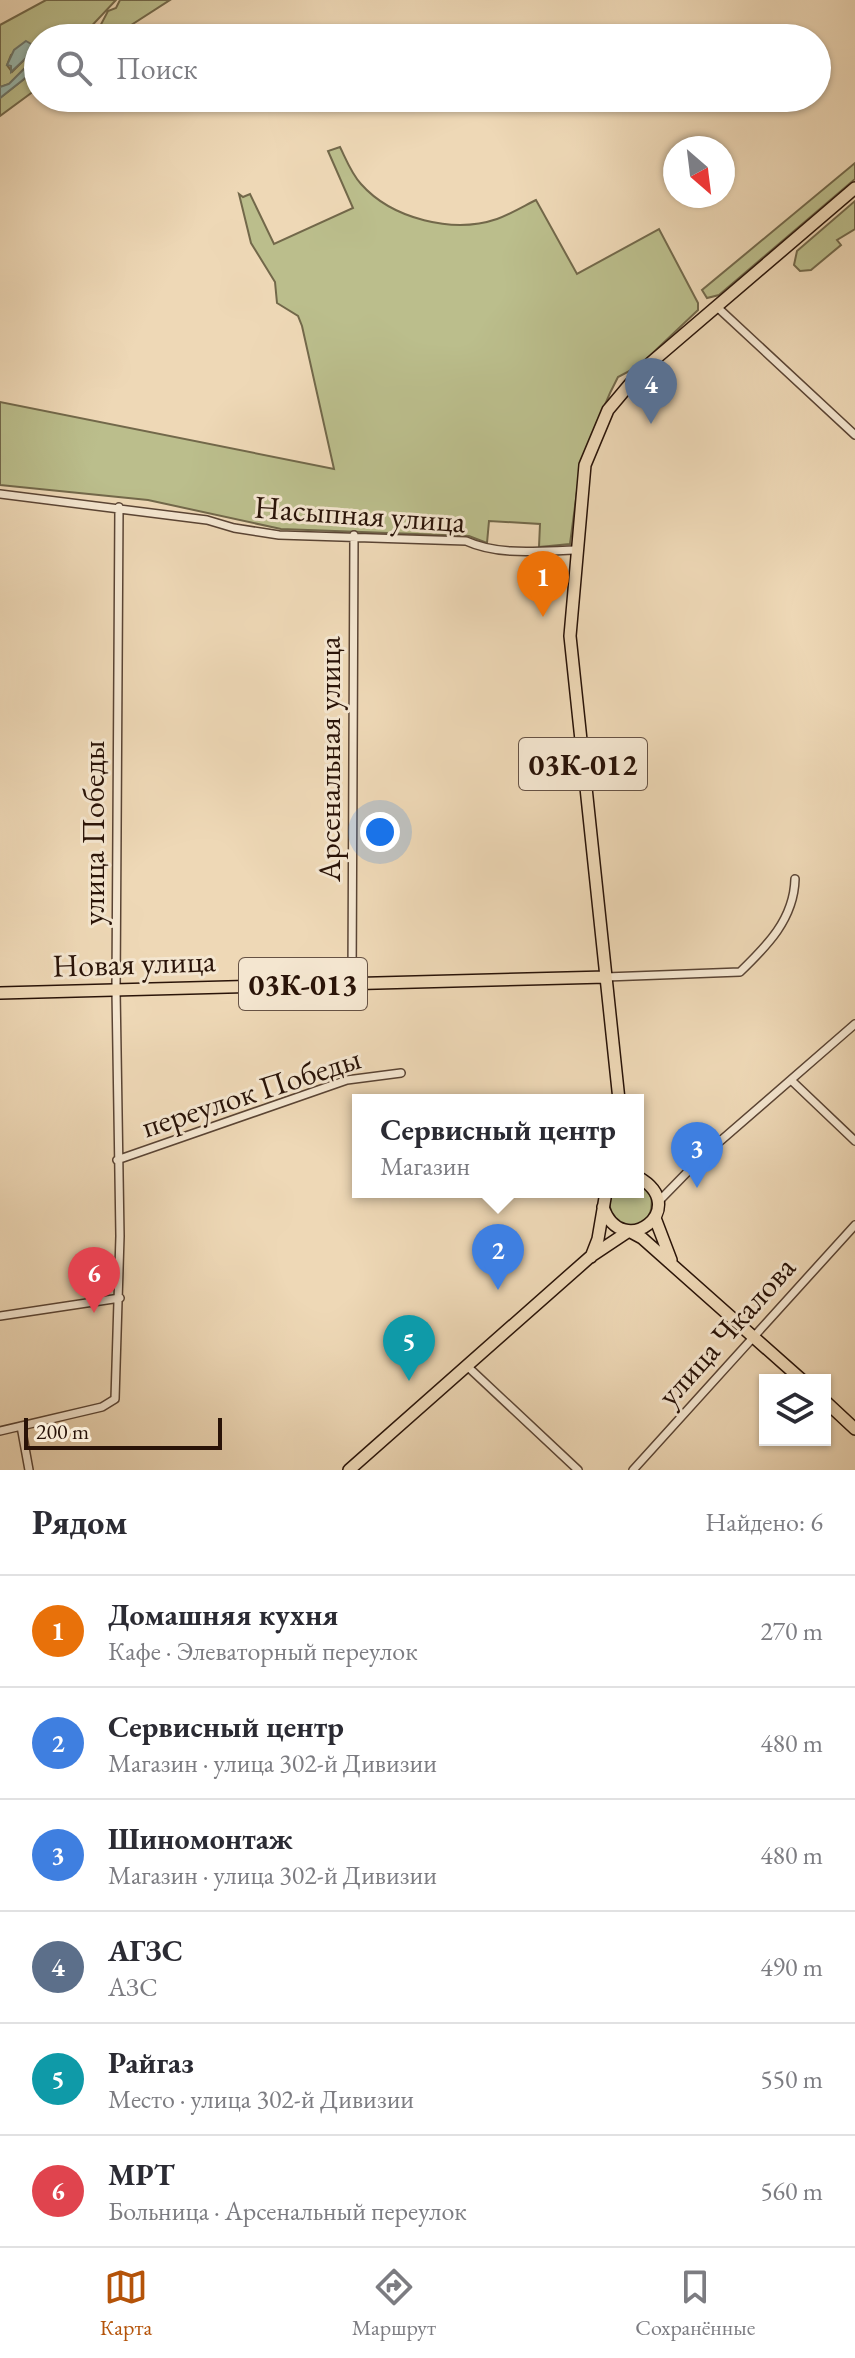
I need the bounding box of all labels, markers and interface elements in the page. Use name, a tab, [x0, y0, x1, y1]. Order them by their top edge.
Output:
search box	[24, 24, 831, 112]
icon: search	[52, 46, 96, 90]
text: Поиск	[116, 49, 198, 88]
north arrow	[663, 136, 735, 208]
pin: 4	[625, 358, 677, 424]
street label: Насыпная улица	[253, 486, 467, 542]
pin: 1	[517, 551, 569, 617]
street label: Арсенальная улица	[308, 636, 350, 883]
road number: 03К-012	[519, 738, 647, 790]
street label: улица Победы	[72, 740, 114, 926]
your location	[360, 812, 400, 852]
street label: Новая улица	[52, 939, 217, 987]
road number: 03К-013	[239, 958, 367, 1010]
street label: переулок Победы	[136, 1037, 366, 1147]
popup	[352, 1094, 644, 1198]
text: Сервисный центр	[380, 1110, 616, 1149]
pin: 3	[671, 1122, 723, 1188]
text: Магазин	[380, 1149, 470, 1183]
pin: 2	[472, 1224, 524, 1290]
pin: 6	[68, 1247, 120, 1313]
street label: улица Чкалова	[648, 1247, 805, 1415]
pin: 5	[383, 1315, 435, 1381]
map controls	[759, 1374, 831, 1446]
button: layers	[759, 1374, 831, 1446]
scale bar	[24, 1414, 222, 1450]
text: 200 m	[36, 1417, 89, 1446]
text: Рядом	[32, 1500, 127, 1544]
text: Найдено: 6	[705, 1505, 823, 1539]
text: Домашняя кухня	[108, 1595, 338, 1634]
text: 1	[51, 1614, 65, 1648]
text: 270 m	[760, 1614, 823, 1648]
text: Кафе · Элеваторный переулок	[108, 1634, 418, 1668]
text: Сервисный центр	[108, 1707, 344, 1746]
text: 2	[51, 1726, 65, 1760]
text: 480 m	[760, 1726, 823, 1760]
text: Магазин · улица 302-й Дивизии	[108, 1746, 437, 1780]
text: Шиномонтаж	[108, 1819, 293, 1858]
text: 3	[51, 1838, 65, 1872]
text: 480 m	[760, 1838, 823, 1872]
text: Магазин · улица 302-й Дивизии	[108, 1858, 437, 1892]
text: АГЗС	[108, 1931, 183, 1970]
text: 4	[51, 1950, 65, 1984]
text: 490 m	[760, 1950, 823, 1984]
text: АЗС	[108, 1970, 158, 2004]
text: Райгаз	[108, 2043, 194, 2082]
text: 5	[51, 2062, 65, 2096]
text: 550 m	[760, 2062, 823, 2096]
text: Место · улица 302-й Дивизии	[108, 2082, 414, 2116]
text: МРТ	[108, 2155, 175, 2194]
text: 6	[51, 2174, 65, 2208]
text: 560 m	[760, 2174, 823, 2208]
text: Больница · Арсенальный переулок	[108, 2194, 467, 2228]
tab: Карта	[100, 2265, 152, 2342]
tab: Маршрут	[352, 2265, 436, 2342]
tab: Сохранённые	[635, 2265, 755, 2342]

